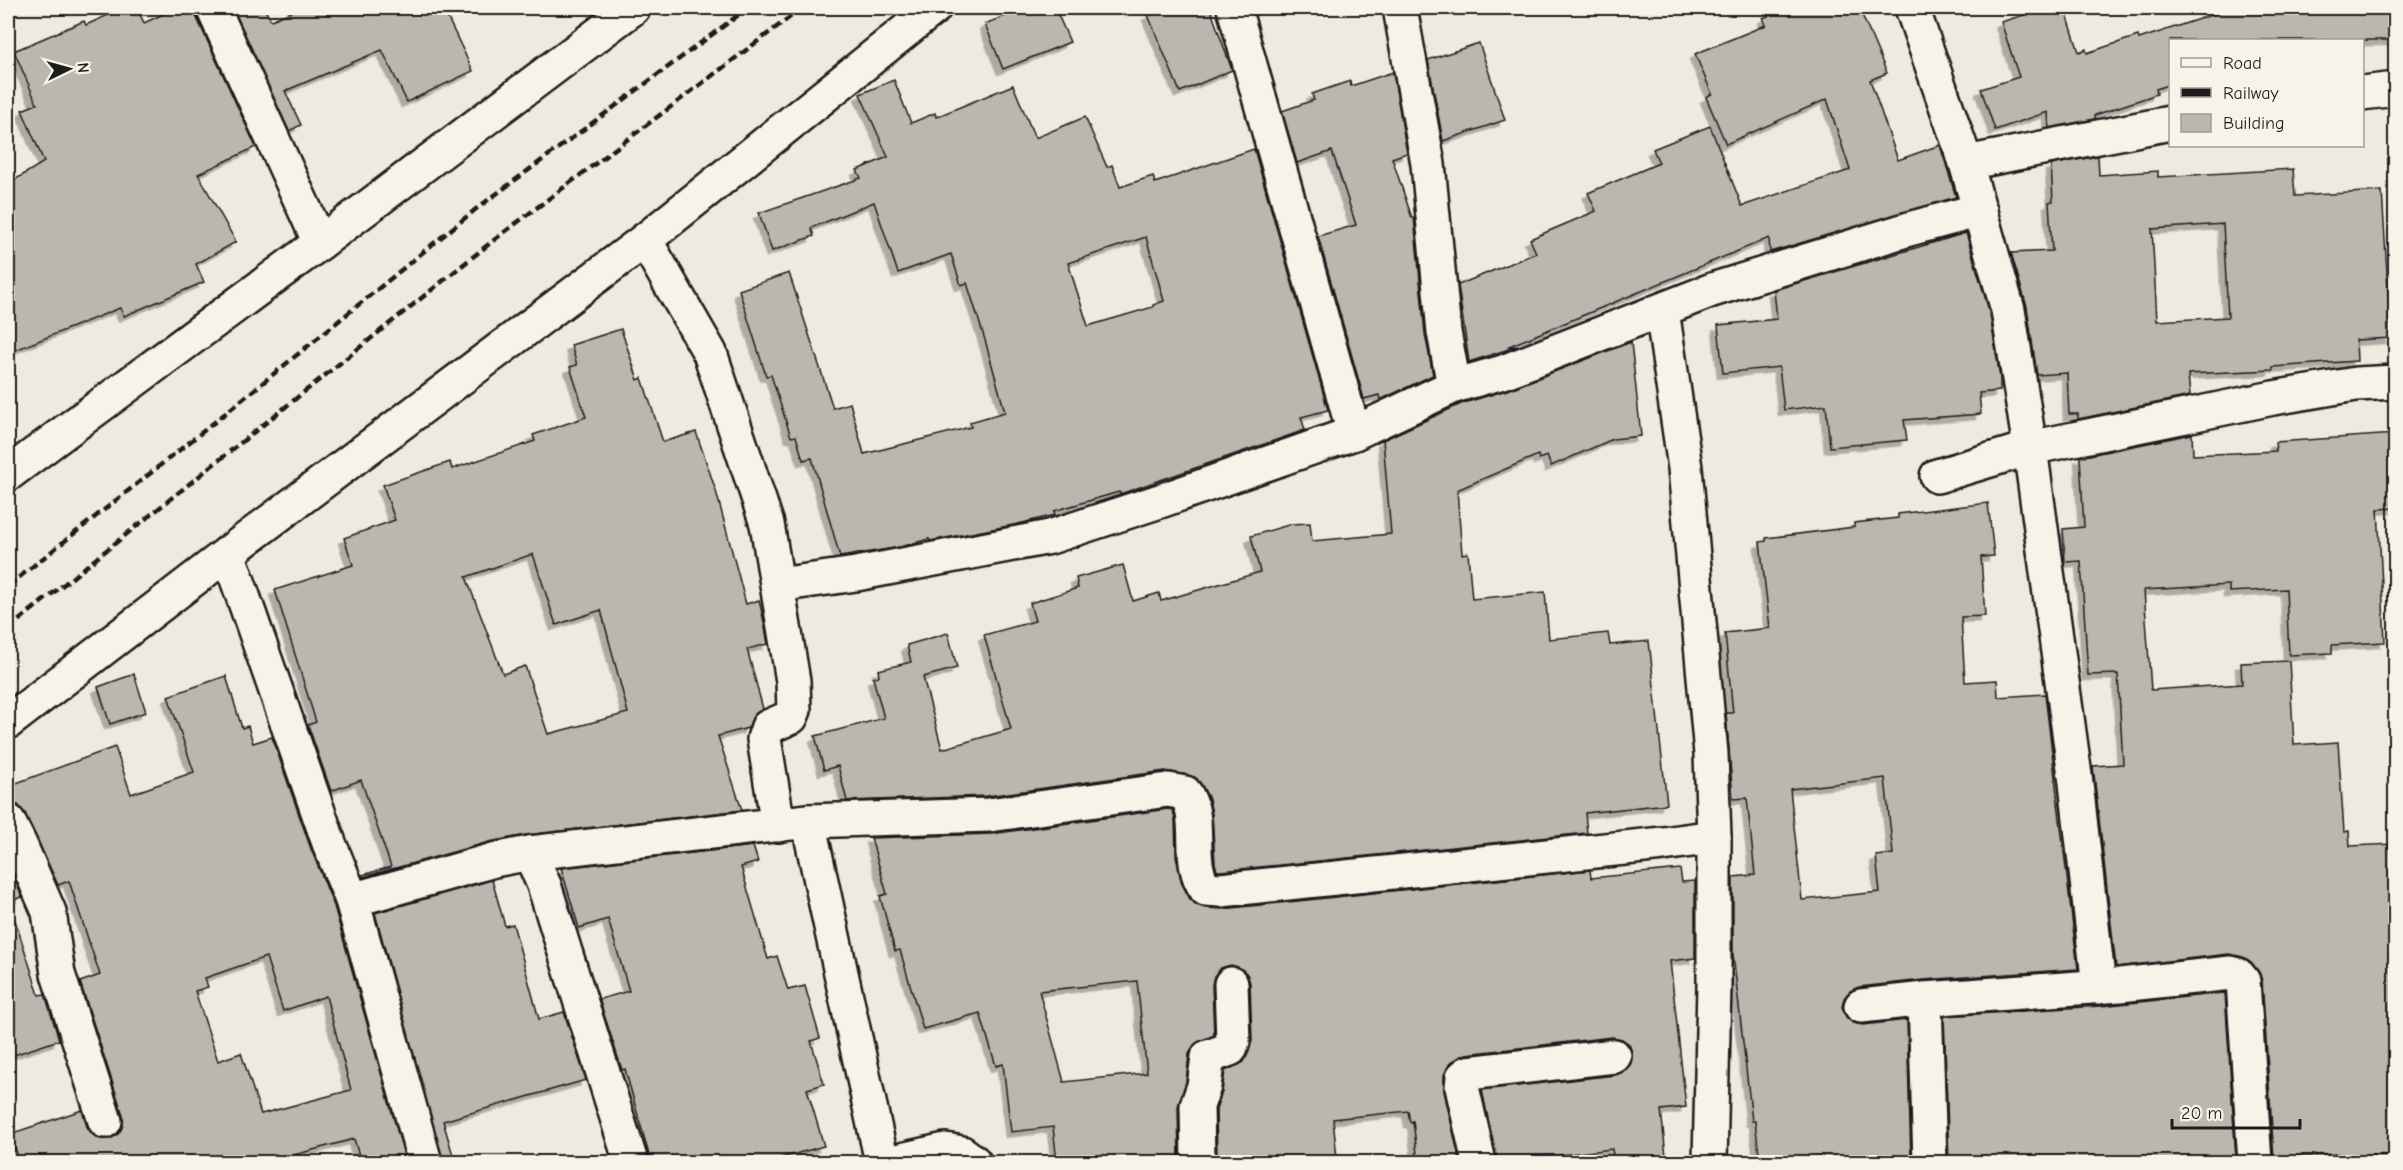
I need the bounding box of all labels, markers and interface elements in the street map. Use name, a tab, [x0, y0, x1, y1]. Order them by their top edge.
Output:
north arrow	[39, 39, 99, 99]
legend	[2169, 39, 2364, 147]
text: Road	[2223, 53, 2262, 74]
text: N	[74, 62, 92, 74]
text: Railway	[2223, 83, 2280, 104]
text: Building	[2223, 113, 2285, 134]
scale bar	[2172, 1092, 2300, 1130]
text: 20 m	[2181, 1103, 2222, 1124]

